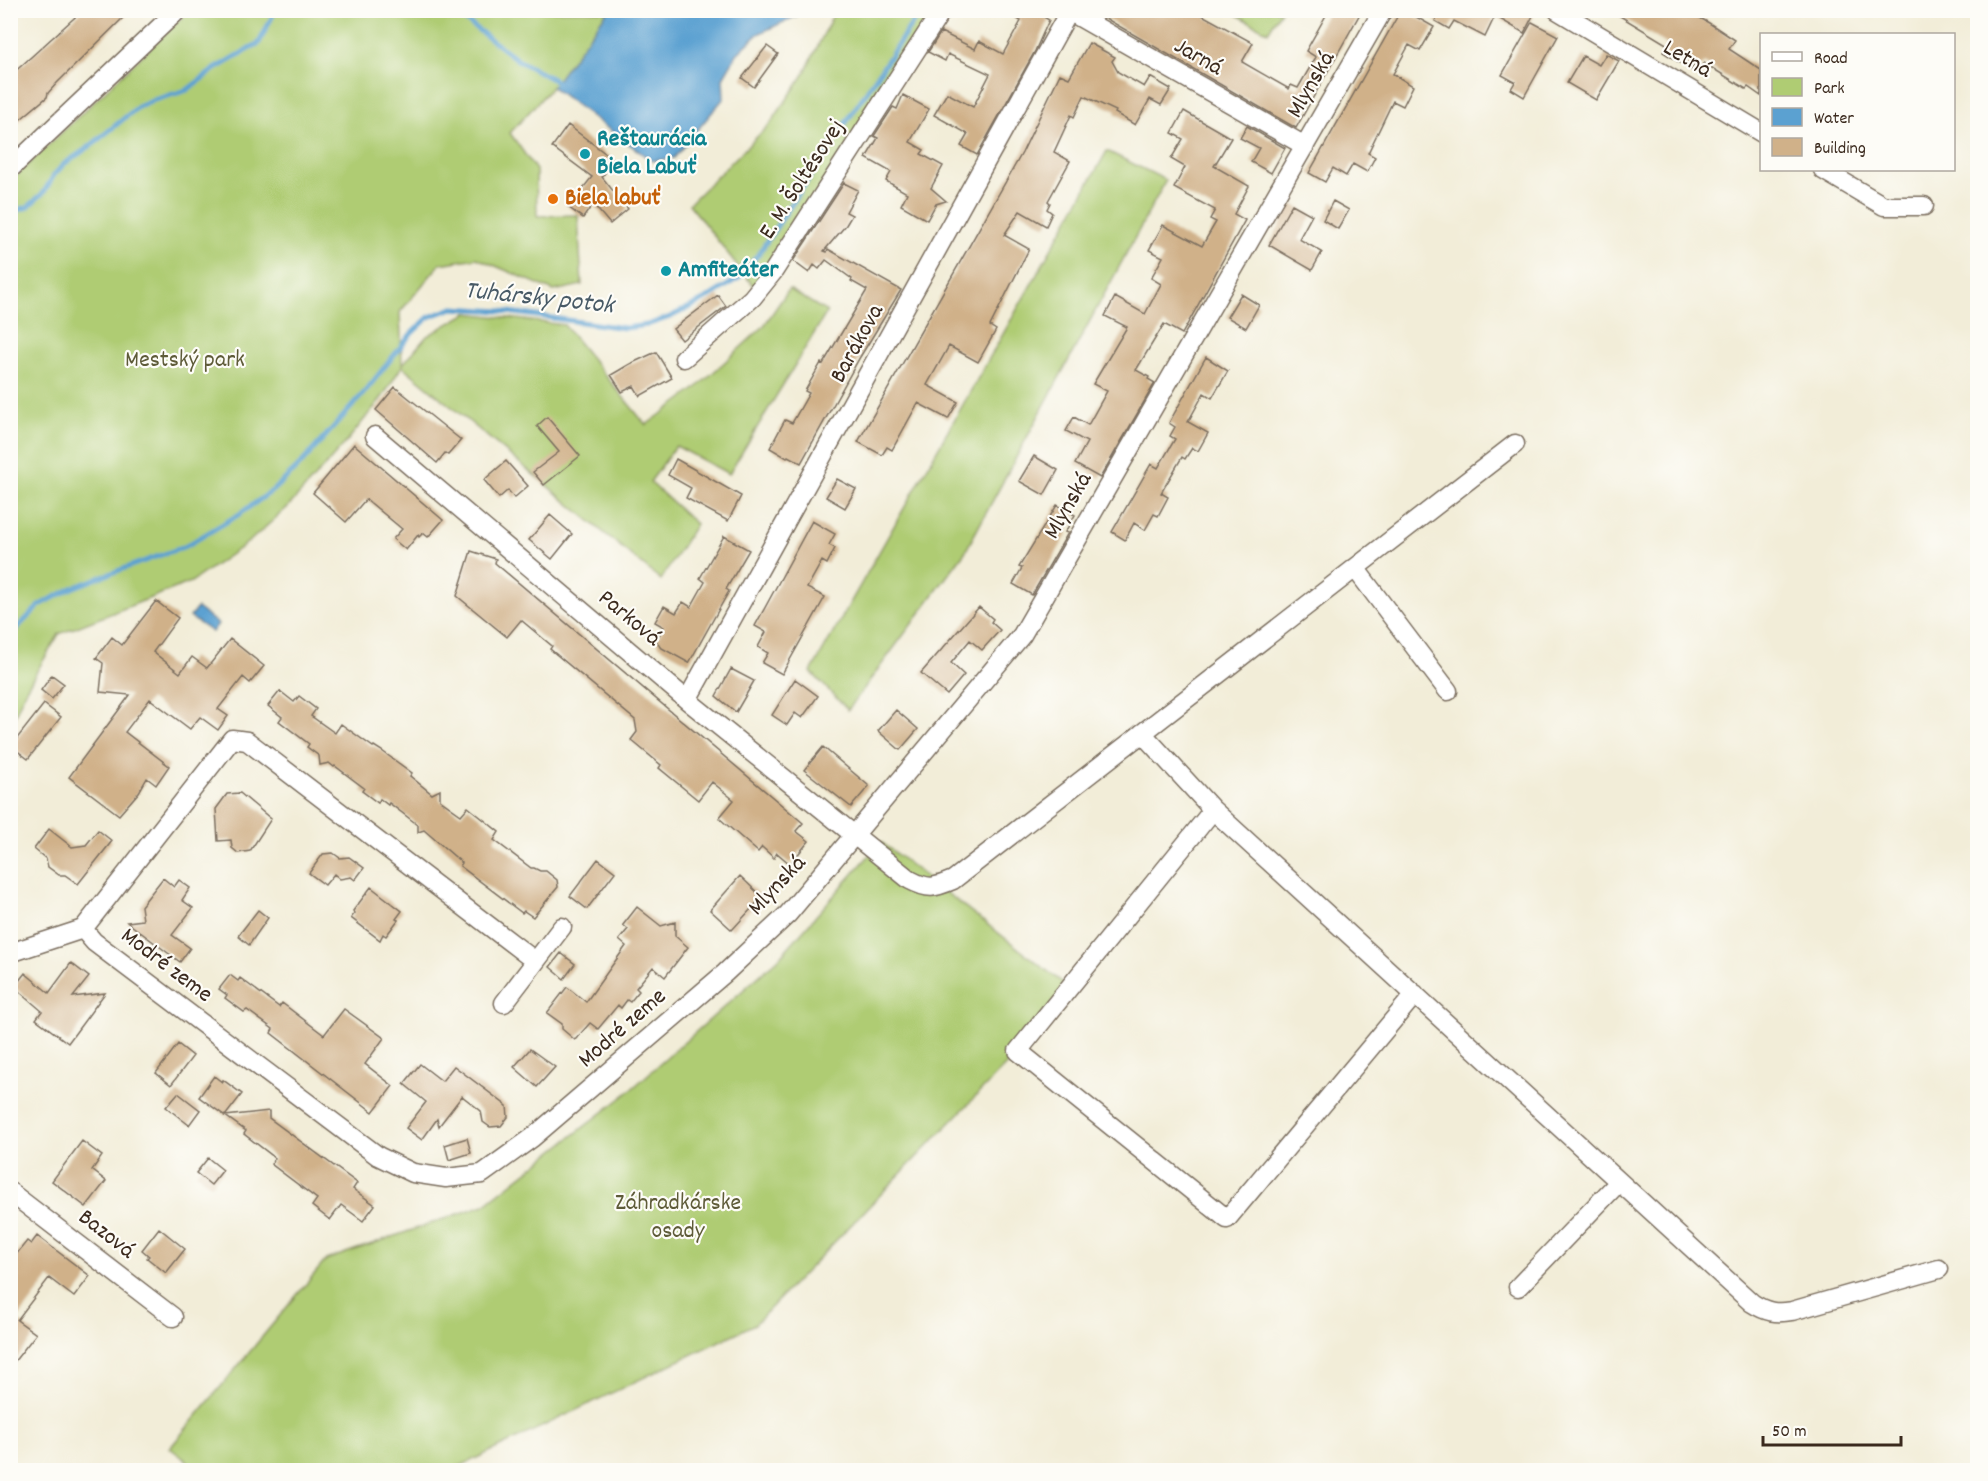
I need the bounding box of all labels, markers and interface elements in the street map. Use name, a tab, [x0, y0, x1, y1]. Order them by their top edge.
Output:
street label: Jarná	[1167, 30, 1229, 86]
street label: Letná	[1656, 32, 1718, 88]
legend	[1760, 33, 1955, 171]
street label: Mlynská	[1279, 45, 1345, 125]
text: Road	[1814, 47, 1848, 72]
text: Park	[1814, 77, 1845, 102]
text: Water	[1814, 107, 1854, 132]
street label: E. M. Šoltésovej	[751, 113, 855, 247]
place label: Reštaurácia Biela Labuť	[597, 123, 707, 185]
text: Building	[1814, 137, 1866, 162]
marker: Reštaurácia Biela Labuť	[578, 147, 592, 161]
place label: Biela labuť	[565, 182, 661, 216]
marker: Biela labuť	[546, 192, 560, 206]
place label: Amfiteáter	[678, 254, 779, 288]
marker: Amfiteáter	[659, 264, 673, 278]
water label: Tuhársky potok	[463, 273, 618, 325]
street label: Barákova	[822, 298, 894, 390]
park label: Mestský park	[125, 344, 245, 378]
street label: Mlynská	[1036, 466, 1102, 546]
street label: Parková	[590, 582, 668, 656]
street label: Mlynská	[741, 848, 815, 924]
street label: Modré zeme	[113, 920, 219, 1012]
street label: Modré zeme	[571, 981, 675, 1077]
park label: Záhradkárske osady	[615, 1187, 741, 1249]
street label: Bazová	[70, 1202, 142, 1268]
scale bar	[1763, 1409, 1901, 1447]
text: 50 m	[1772, 1420, 1807, 1445]

